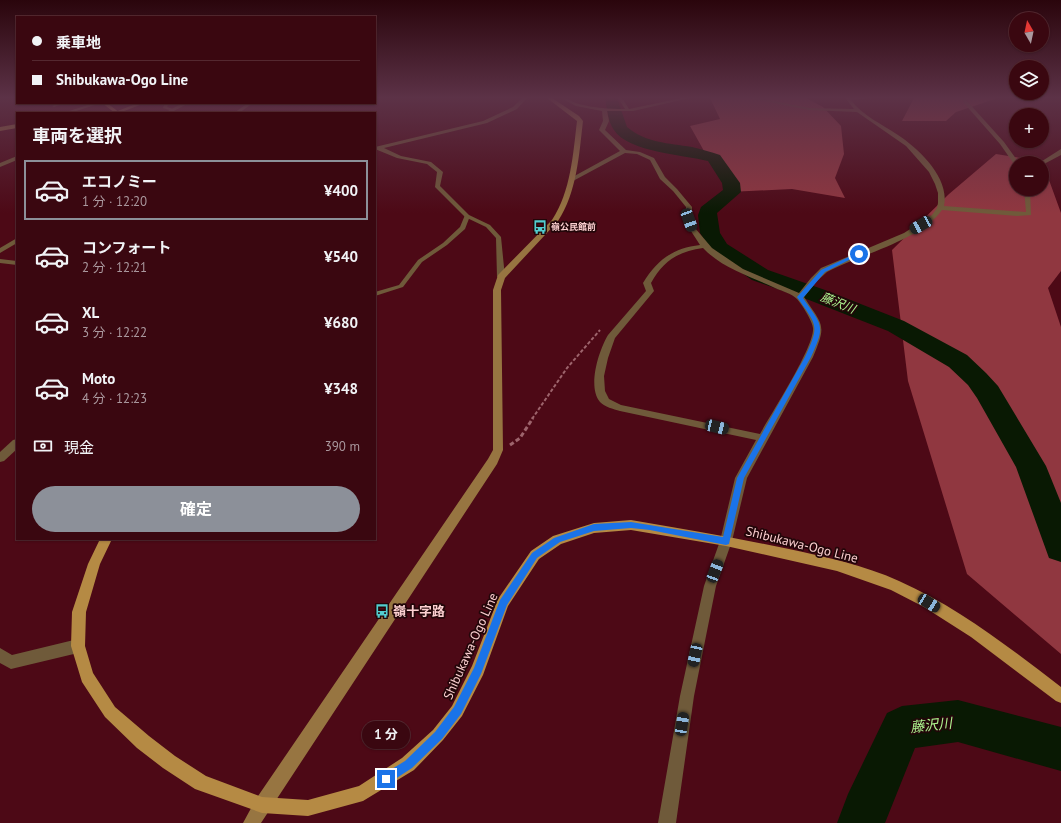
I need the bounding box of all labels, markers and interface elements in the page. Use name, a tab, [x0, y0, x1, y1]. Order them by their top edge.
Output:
north arrow	[1009, 12, 1049, 52]
map controls	[1009, 12, 1049, 196]
text: 乗車地	[56, 33, 101, 52]
button: layers	[1009, 60, 1049, 100]
text: Shibukawa-Ogo Line	[56, 70, 188, 89]
button: +	[1009, 108, 1049, 148]
text: 車両を選択	[32, 124, 122, 147]
button: −	[1009, 156, 1049, 196]
icon: car	[34, 172, 70, 208]
text: エコノミー	[82, 172, 157, 191]
text: ¥400	[324, 181, 358, 200]
text: 1 分 · 12:20	[82, 193, 147, 210]
car	[679, 207, 699, 233]
car	[908, 214, 934, 236]
bus stop icon: 嶺公民館前	[532, 219, 548, 235]
place label: 嶺公民館前	[551, 221, 596, 232]
icon: car	[34, 238, 70, 274]
text: コンフォート	[82, 238, 172, 257]
route start	[850, 245, 868, 263]
text: ¥540	[324, 247, 358, 266]
text: 2 分 · 12:21	[82, 259, 147, 276]
water label: 藤沢川	[819, 289, 860, 317]
text: XL	[82, 303, 99, 322]
icon: car	[34, 304, 70, 340]
text: ¥680	[324, 313, 358, 332]
text: 3 分 · 12:22	[82, 324, 147, 341]
text: Moto	[82, 369, 115, 388]
icon: car	[34, 370, 70, 406]
text: ¥348	[324, 379, 358, 398]
text: 4 分 · 12:23	[82, 390, 147, 407]
car	[704, 418, 730, 436]
icon: cash	[32, 435, 54, 457]
text: 現金	[64, 438, 94, 457]
text: 390 m	[325, 438, 360, 455]
button: 確定	[32, 486, 360, 532]
street label: Shibukawa-Ogo Line	[744, 522, 860, 567]
car	[705, 558, 725, 584]
street label: Shibukawa-Ogo Line	[439, 590, 502, 702]
car	[916, 592, 942, 614]
bus stop icon: 嶺十字路	[374, 603, 390, 619]
place label: 嶺十字路	[393, 603, 445, 620]
car	[687, 642, 703, 668]
car	[674, 711, 690, 737]
water label: 藤沢川	[909, 714, 955, 736]
callout: 1 分	[362, 721, 410, 749]
text: 1 分	[374, 726, 398, 743]
route end	[377, 770, 395, 788]

